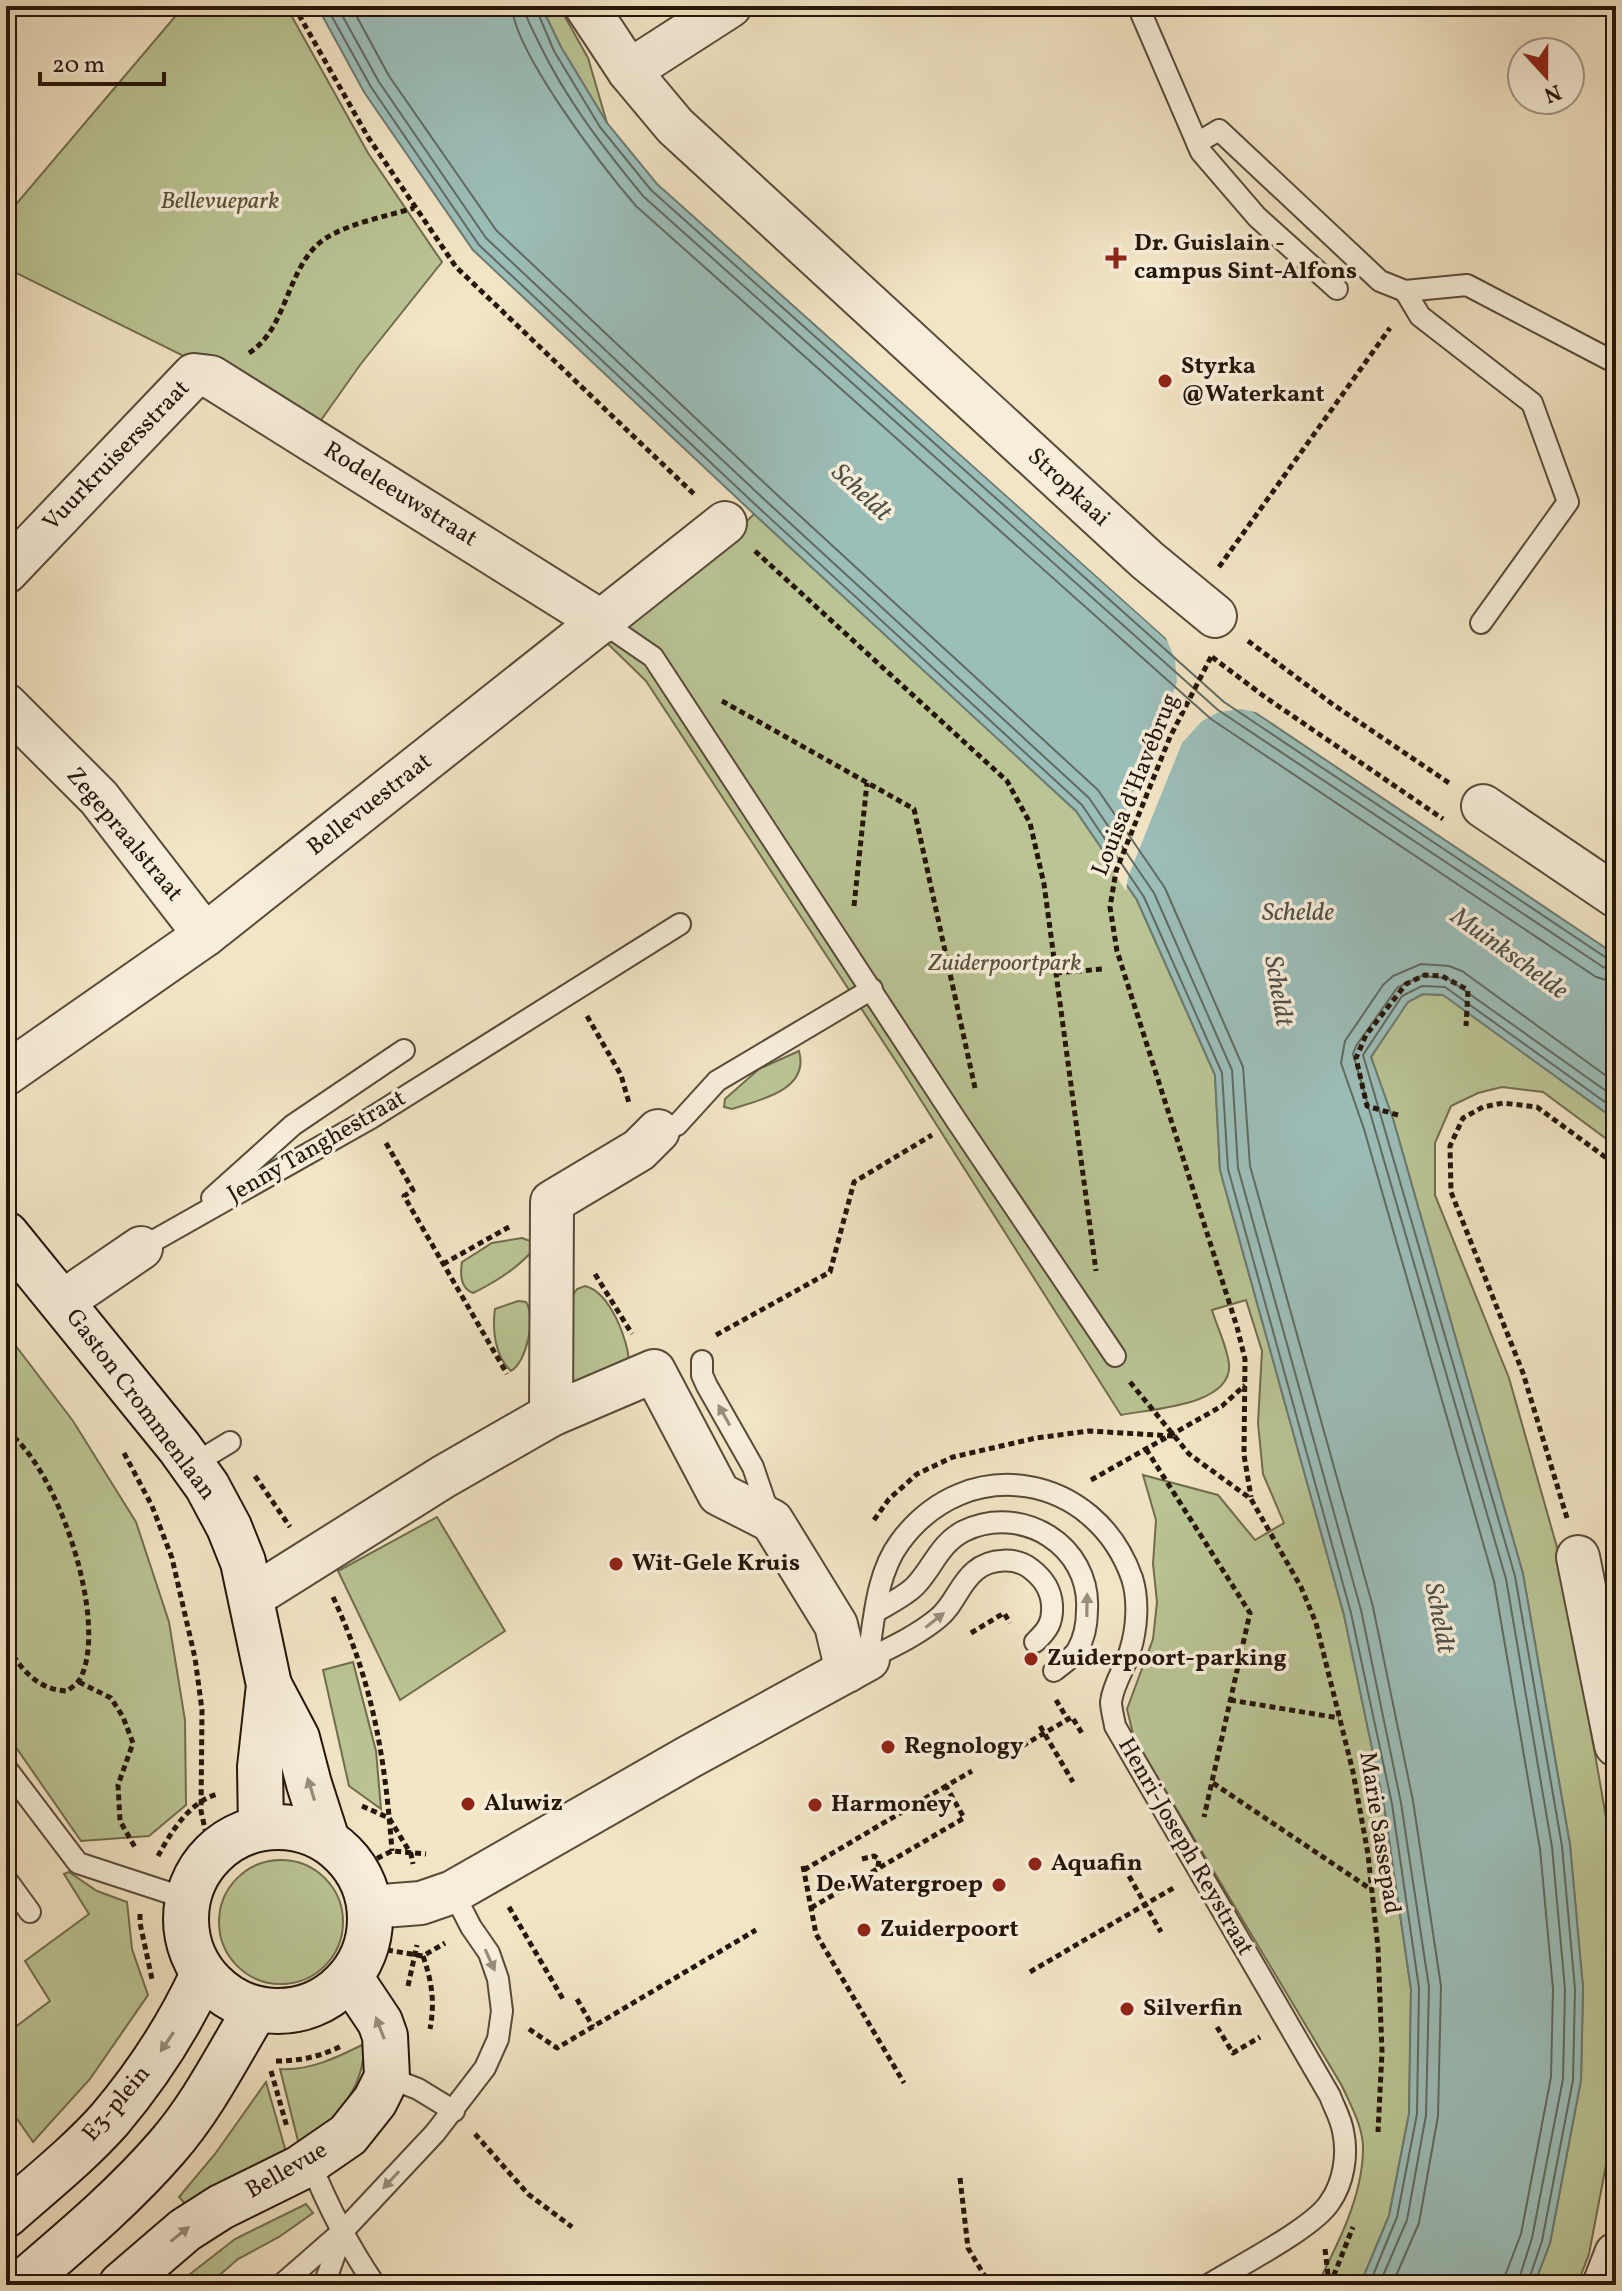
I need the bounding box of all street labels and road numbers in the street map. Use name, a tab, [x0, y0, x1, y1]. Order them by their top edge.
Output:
street label: Vuurkruisersstraat	[36, 373, 198, 539]
street label: Rodeleeuwstraat	[317, 434, 483, 556]
street label: Stropkaai	[1019, 441, 1117, 535]
street label: Louisa d'Havébrug	[1084, 689, 1188, 881]
street label: Bellevuestraat	[300, 745, 440, 865]
street label: Zegepraalstraat	[58, 761, 190, 909]
street label: Jenny Tanghestraat	[222, 1082, 412, 1212]
street label: Gaston Crommenlaan	[57, 1302, 223, 1508]
street label: Henri-Joseph Reystraat	[1109, 1732, 1261, 1962]
street label: Marie Sassepad	[1349, 1749, 1409, 1917]
street label: E3-plein	[75, 2058, 159, 2150]
street label: Bellevue	[240, 2134, 334, 2208]

